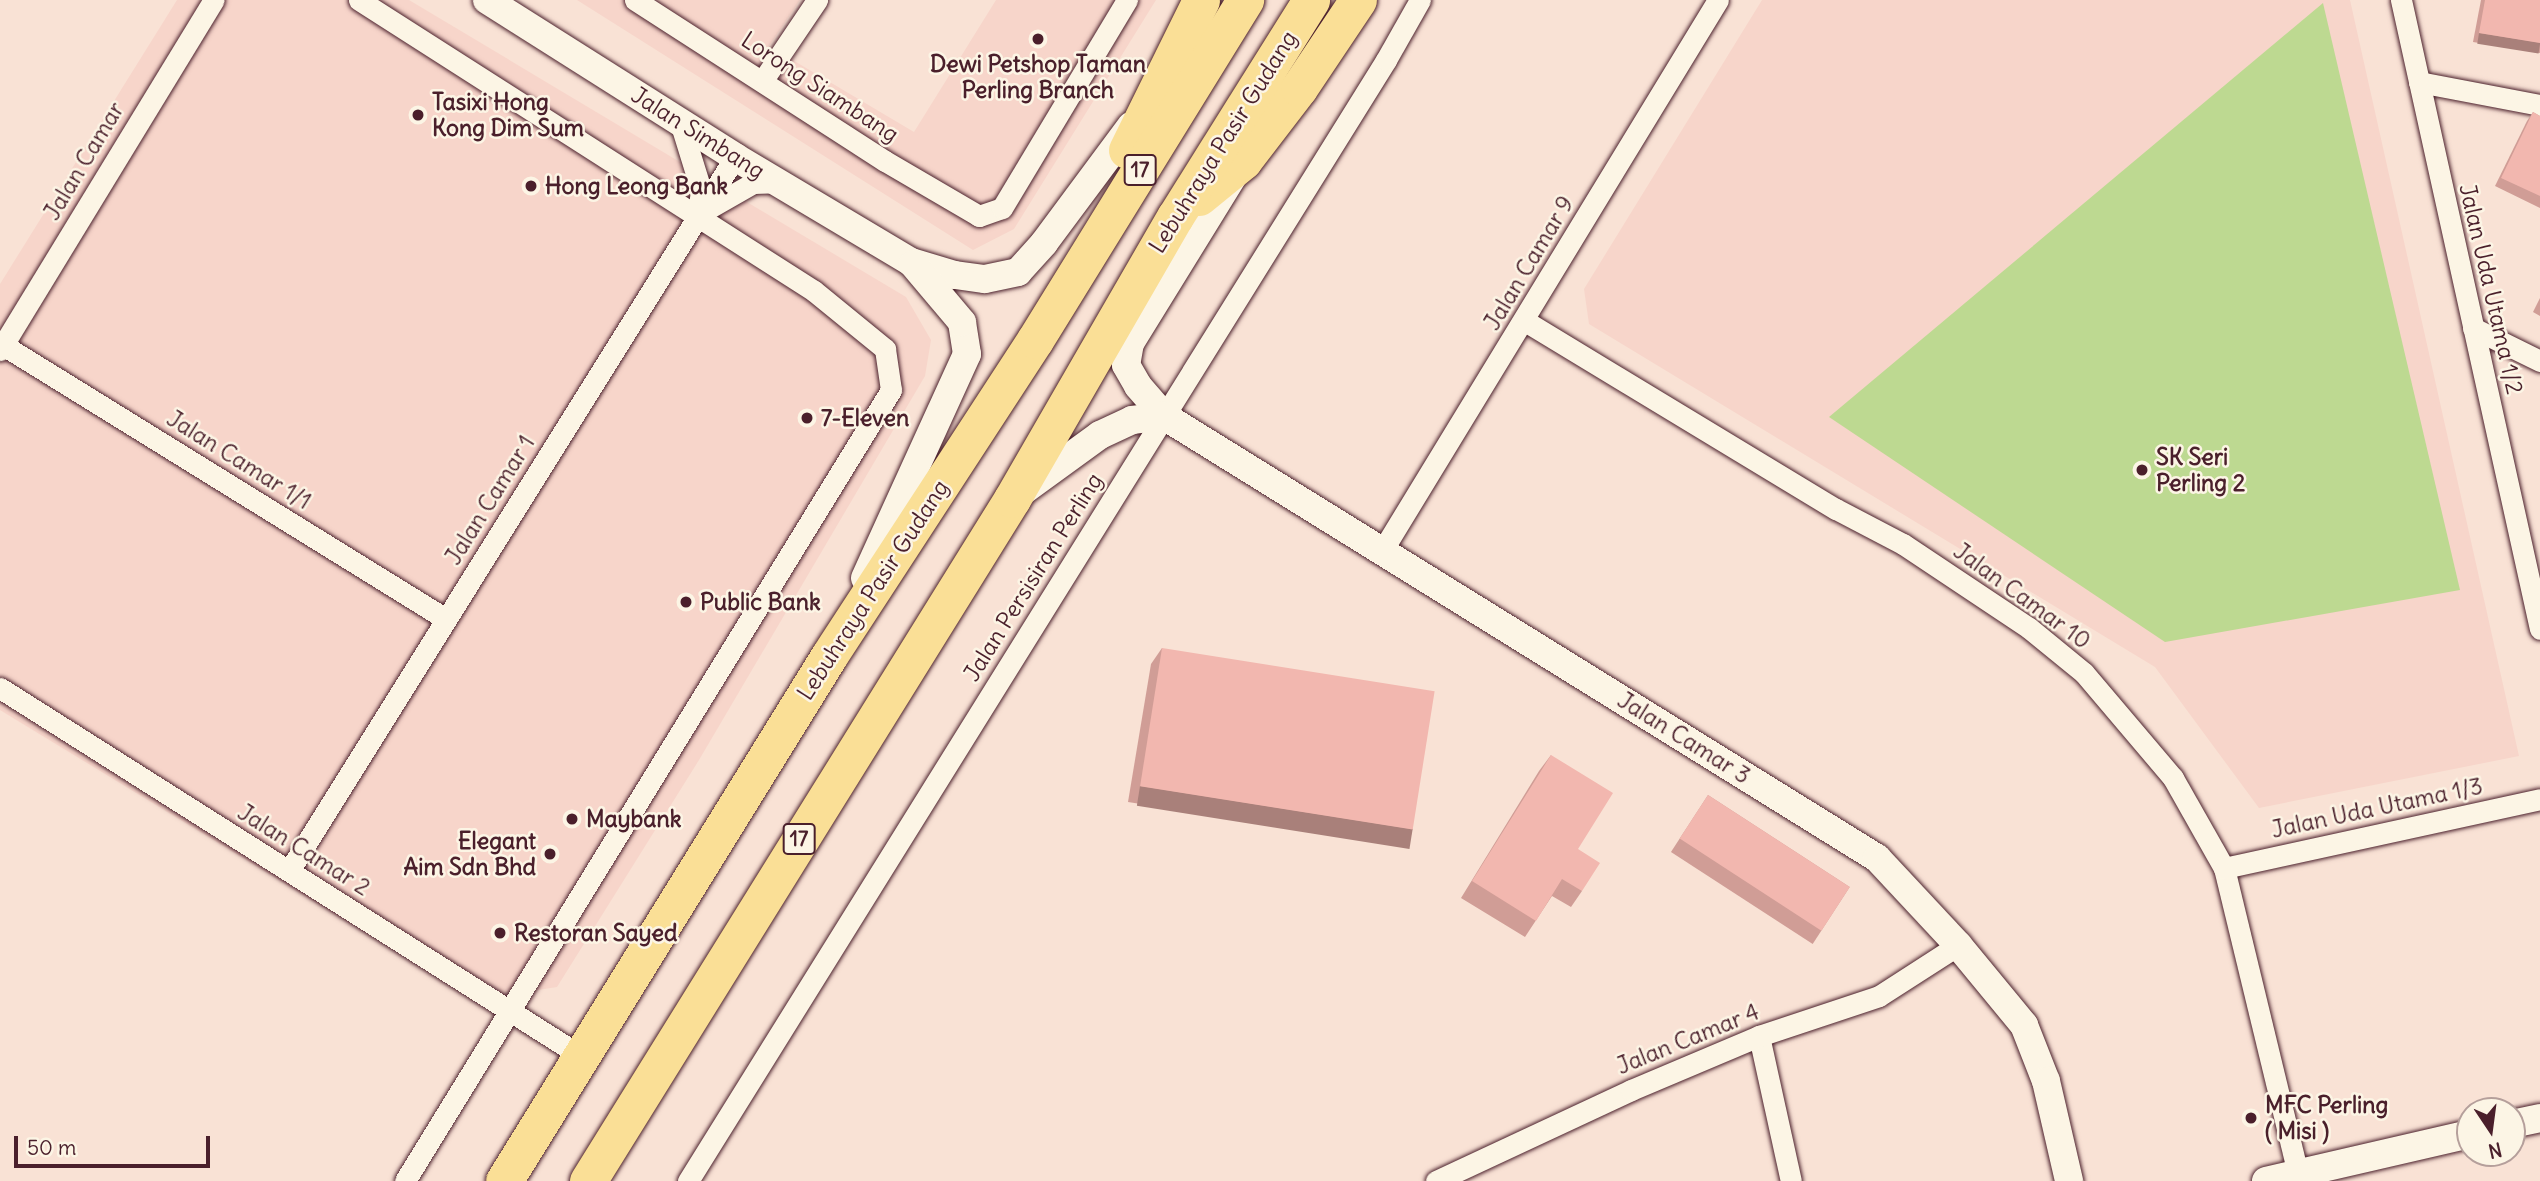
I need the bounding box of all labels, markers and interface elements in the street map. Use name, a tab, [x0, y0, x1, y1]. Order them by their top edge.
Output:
street label: Lorong Siambang	[736, 26, 904, 148]
street label: Lebuhraya Pasir Gudang	[1143, 26, 1303, 258]
marker: Dewi Petshop Taman Perling Branch	[1030, 31, 1046, 47]
place label: Dewi Petshop Taman Perling Branch	[930, 50, 1146, 104]
street label: Jalan Simbang	[626, 81, 770, 185]
place label: Tasixi Hong Kong Dim Sum	[432, 88, 584, 142]
street label: Jalan Camar	[38, 97, 130, 225]
marker: Tasixi Hong Kong Dim Sum	[410, 107, 426, 123]
road number: 17	[1122, 152, 1158, 188]
place label: Hong Leong Bank	[545, 172, 728, 200]
marker: Hong Leong Bank	[523, 178, 539, 194]
street label: Jalan Uda Utama 1/2	[2453, 181, 2529, 397]
street label: Jalan Camar 9	[1478, 191, 1580, 335]
place label: 7-Eleven	[821, 404, 909, 432]
street label: Jalan Camar 1/1	[162, 405, 316, 515]
marker: 7-Eleven	[799, 410, 815, 426]
street label: Jalan Camar 1	[439, 430, 541, 570]
place label: SK Seri Perling 2	[2156, 443, 2245, 497]
marker: SK Seri Perling 2	[2134, 462, 2150, 478]
street label: Jalan Persisiran Perling	[958, 468, 1108, 686]
street label: Lebuhraya Pasir Gudang	[791, 475, 955, 705]
street label: Jalan Camar 10	[1948, 537, 2096, 655]
place label: Public Bank	[700, 588, 821, 616]
marker: Public Bank	[678, 594, 694, 610]
street label: Jalan Camar 3	[1613, 686, 1755, 790]
street label: Jalan Uda Utama 1/3	[2269, 772, 2485, 844]
street label: Jalan Camar 2	[233, 798, 375, 902]
place label: Maybank	[586, 805, 681, 833]
marker: Maybank	[564, 811, 580, 827]
road number: 17	[782, 822, 816, 856]
place label: Elegant Aim Sdn Bhd	[403, 827, 536, 881]
marker: Elegant Aim Sdn Bhd	[542, 846, 558, 862]
place label: Restoran Sayed	[514, 919, 678, 947]
marker: Restoran Sayed	[492, 925, 508, 941]
street label: Jalan Camar 4	[1613, 998, 1763, 1080]
place label: MFC Perling ( Misi )	[2265, 1091, 2388, 1145]
north arrow	[2456, 1097, 2526, 1167]
marker: MFC Perling ( Misi )	[2243, 1110, 2259, 1126]
scale bar	[18, 1122, 214, 1166]
text: 50 m	[27, 1134, 76, 1161]
text: N	[2486, 1137, 2504, 1164]

